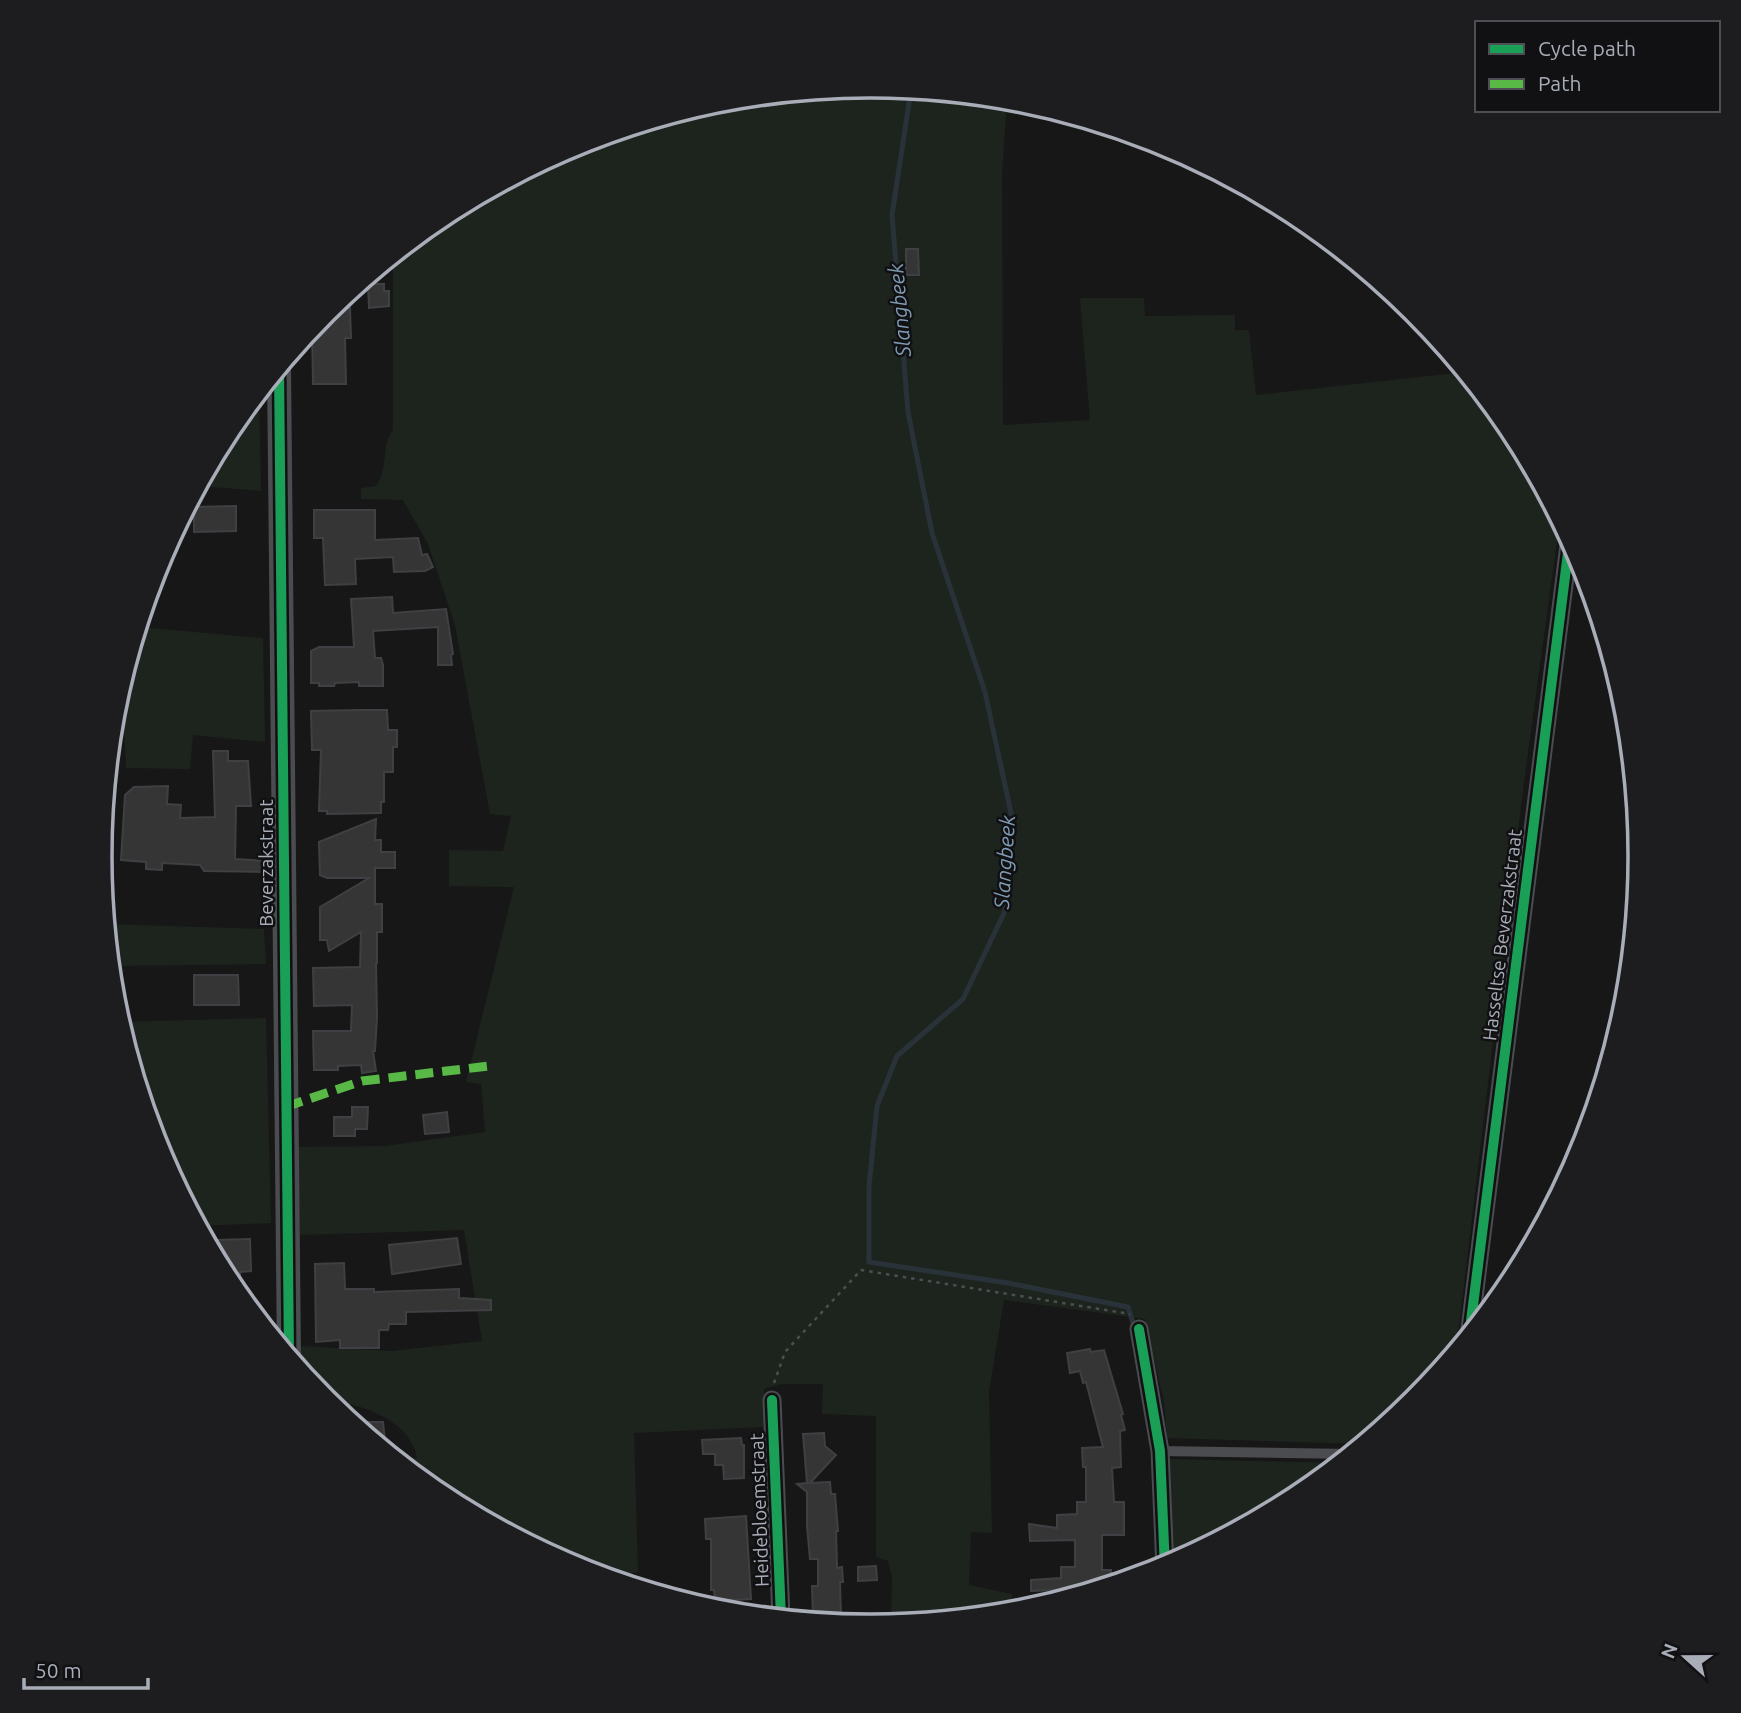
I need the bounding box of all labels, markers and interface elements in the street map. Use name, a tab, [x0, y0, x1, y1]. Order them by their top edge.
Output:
legend	[1475, 21, 1720, 112]
text: Cycle path	[1538, 36, 1636, 60]
text: Path	[1538, 71, 1581, 95]
water label: Slangbeek	[883, 262, 915, 359]
street label: Beverzakstraat	[255, 799, 277, 927]
water label: Slangbeek	[989, 814, 1019, 911]
street label: Hasseltse Beverzakstraat	[1478, 827, 1526, 1042]
street label: Heidebloemstraat	[745, 1432, 773, 1587]
north arrow	[1650, 1622, 1720, 1692]
text: N	[1656, 1640, 1682, 1661]
scale bar	[24, 1646, 149, 1690]
text: 50 m	[35, 1658, 82, 1682]

